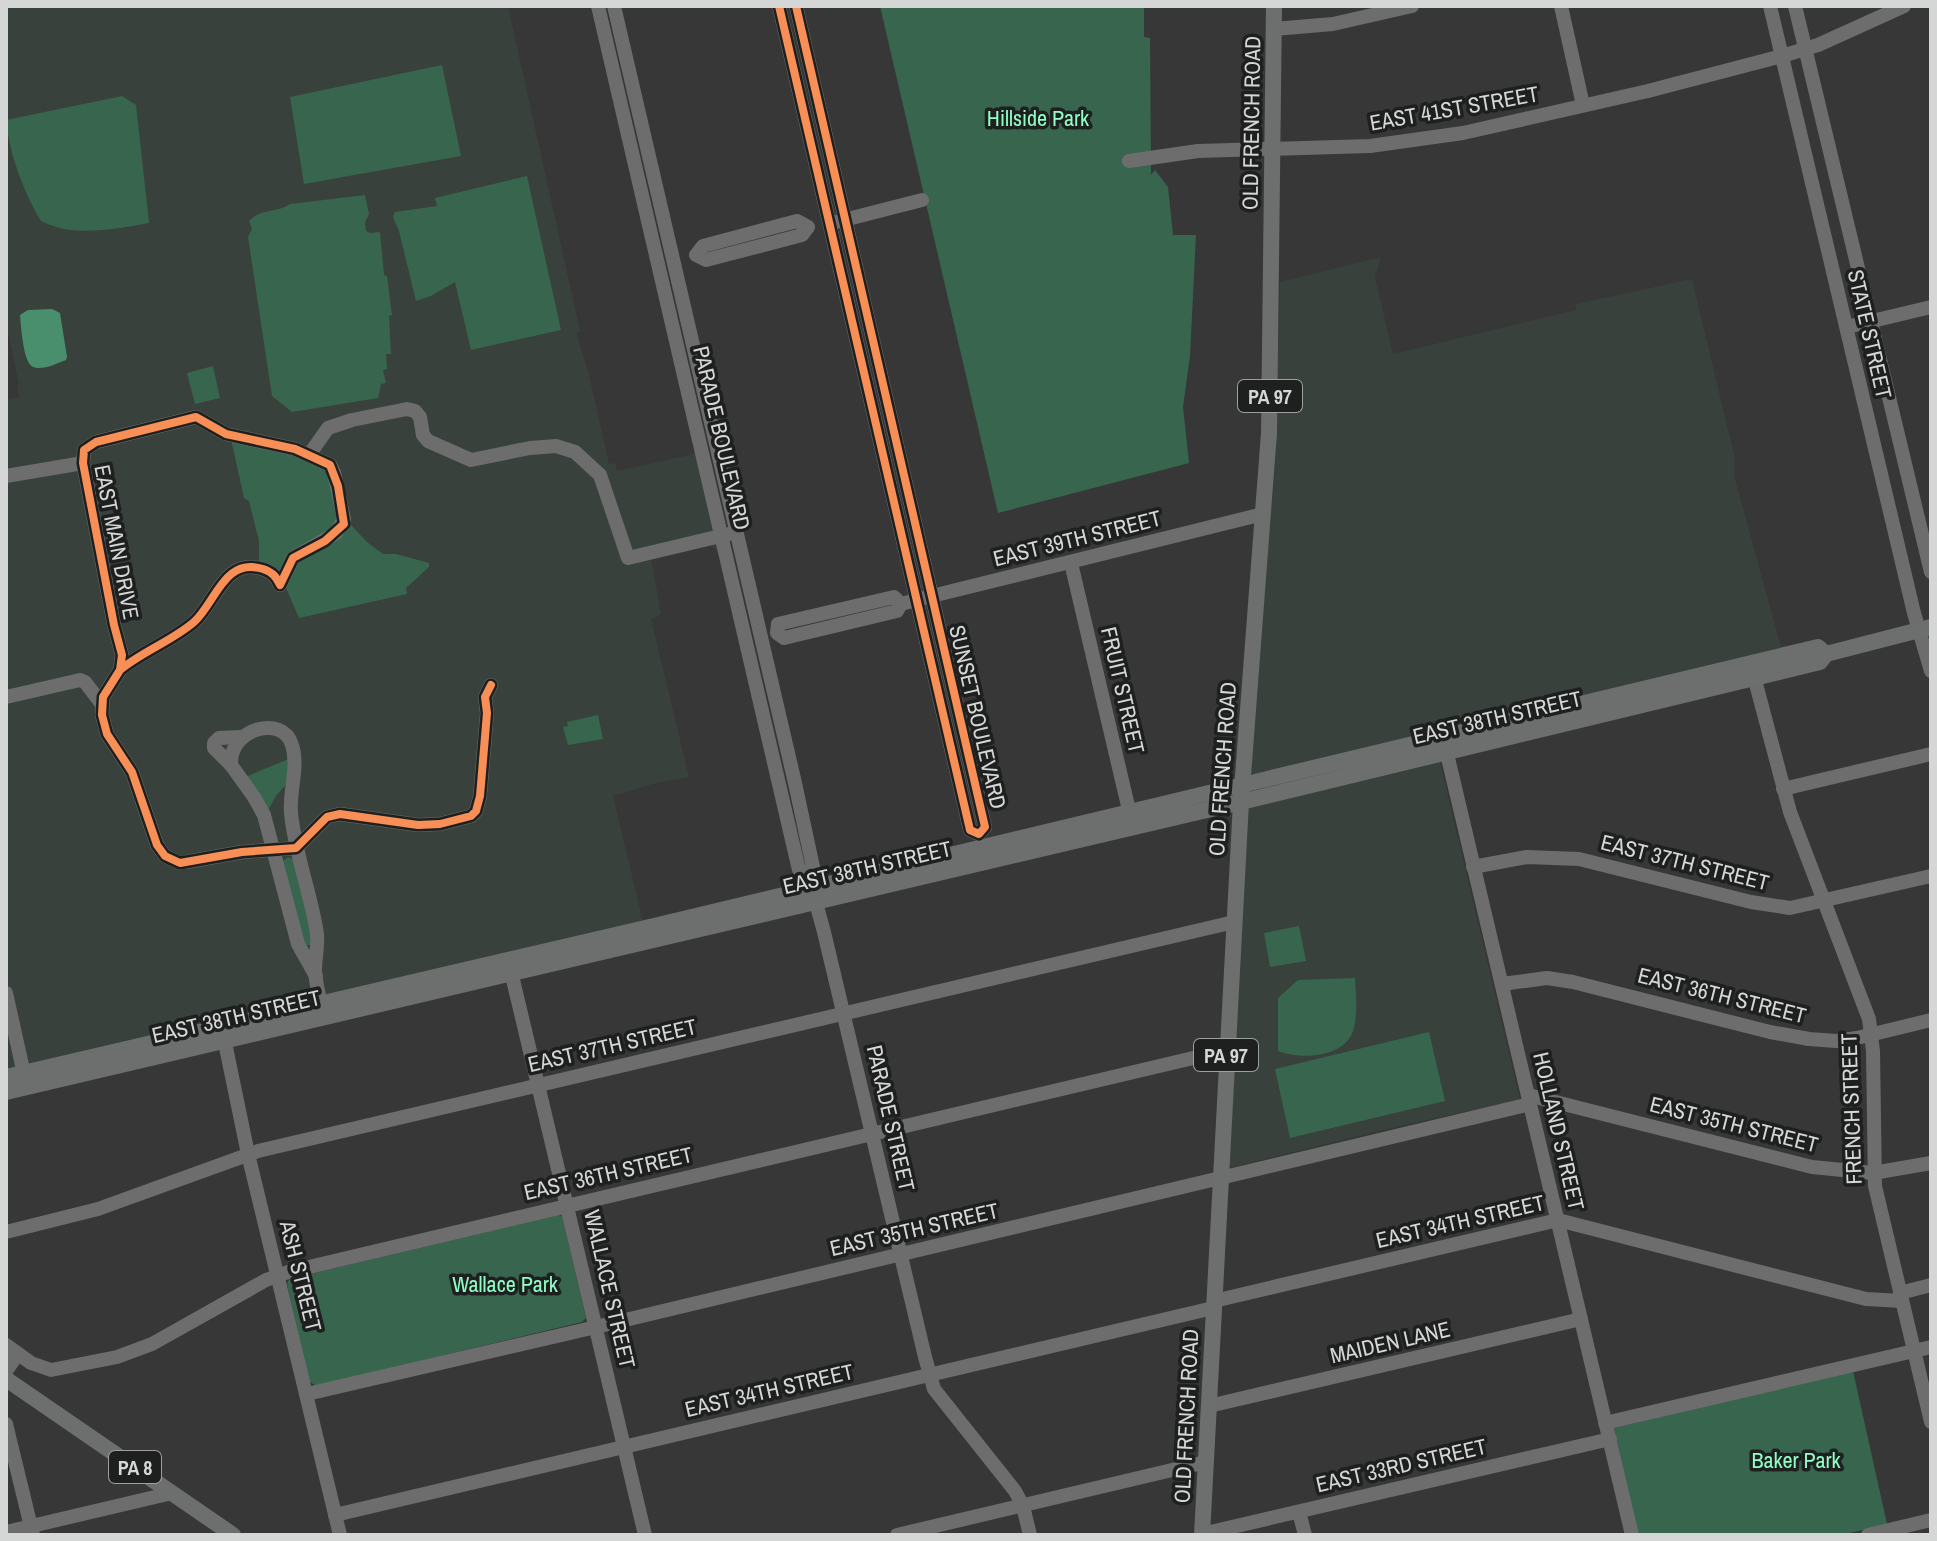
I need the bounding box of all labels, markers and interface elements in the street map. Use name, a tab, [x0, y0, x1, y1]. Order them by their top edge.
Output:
street label: OLD FRENCH ROAD	[1234, 36, 1268, 210]
street label: EAST 41ST STREET	[1367, 78, 1541, 138]
park label: Hillside Park	[987, 103, 1090, 133]
street label: STATE STREET	[1841, 266, 1899, 402]
street label: PARADE BOULEVARD	[686, 343, 758, 533]
road number: PA 97	[1238, 380, 1302, 412]
street label: EAST MAIN DRIVE	[87, 462, 147, 622]
street label: EAST 39TH STREET	[990, 503, 1164, 573]
street label: SUNSET BOULEVARD	[942, 622, 1014, 812]
street label: FRUIT STREET	[1094, 624, 1152, 756]
street label: OLD FRENCH ROAD	[1201, 681, 1243, 857]
street label: EAST 38TH STREET	[1410, 683, 1584, 751]
street label: EAST 37TH STREET	[1598, 827, 1772, 897]
street label: EAST 38TH STREET	[780, 833, 954, 901]
street label: EAST 36TH STREET	[1635, 960, 1809, 1030]
street label: EAST 38TH STREET	[149, 982, 323, 1050]
street label: EAST 37TH STREET	[525, 1011, 699, 1079]
street label: FRENCH STREET	[1833, 1033, 1869, 1185]
road number: PA 97	[1194, 1039, 1258, 1071]
street label: PARADE STREET	[860, 1042, 922, 1194]
street label: HOLLAND STREET	[1526, 1049, 1592, 1213]
street label: EAST 35TH STREET	[1647, 1089, 1821, 1159]
street label: EAST 36TH STREET	[521, 1139, 695, 1207]
street label: EAST 34TH STREET	[1373, 1187, 1547, 1255]
street label: EAST 35TH STREET	[827, 1195, 1001, 1263]
street label: WALLACE STREET	[577, 1207, 643, 1371]
street label: ASH STREET	[273, 1216, 329, 1335]
park label: Wallace Park	[452, 1269, 559, 1299]
street label: MAIDEN LANE	[1327, 1314, 1453, 1370]
street label: OLD FRENCH ROAD	[1166, 1328, 1206, 1504]
street label: EAST 34TH STREET	[682, 1356, 856, 1424]
street label: EAST 33RD STREET	[1313, 1431, 1489, 1499]
park label: Baker Park	[1751, 1445, 1842, 1475]
road number: PA 8	[109, 1451, 161, 1483]

